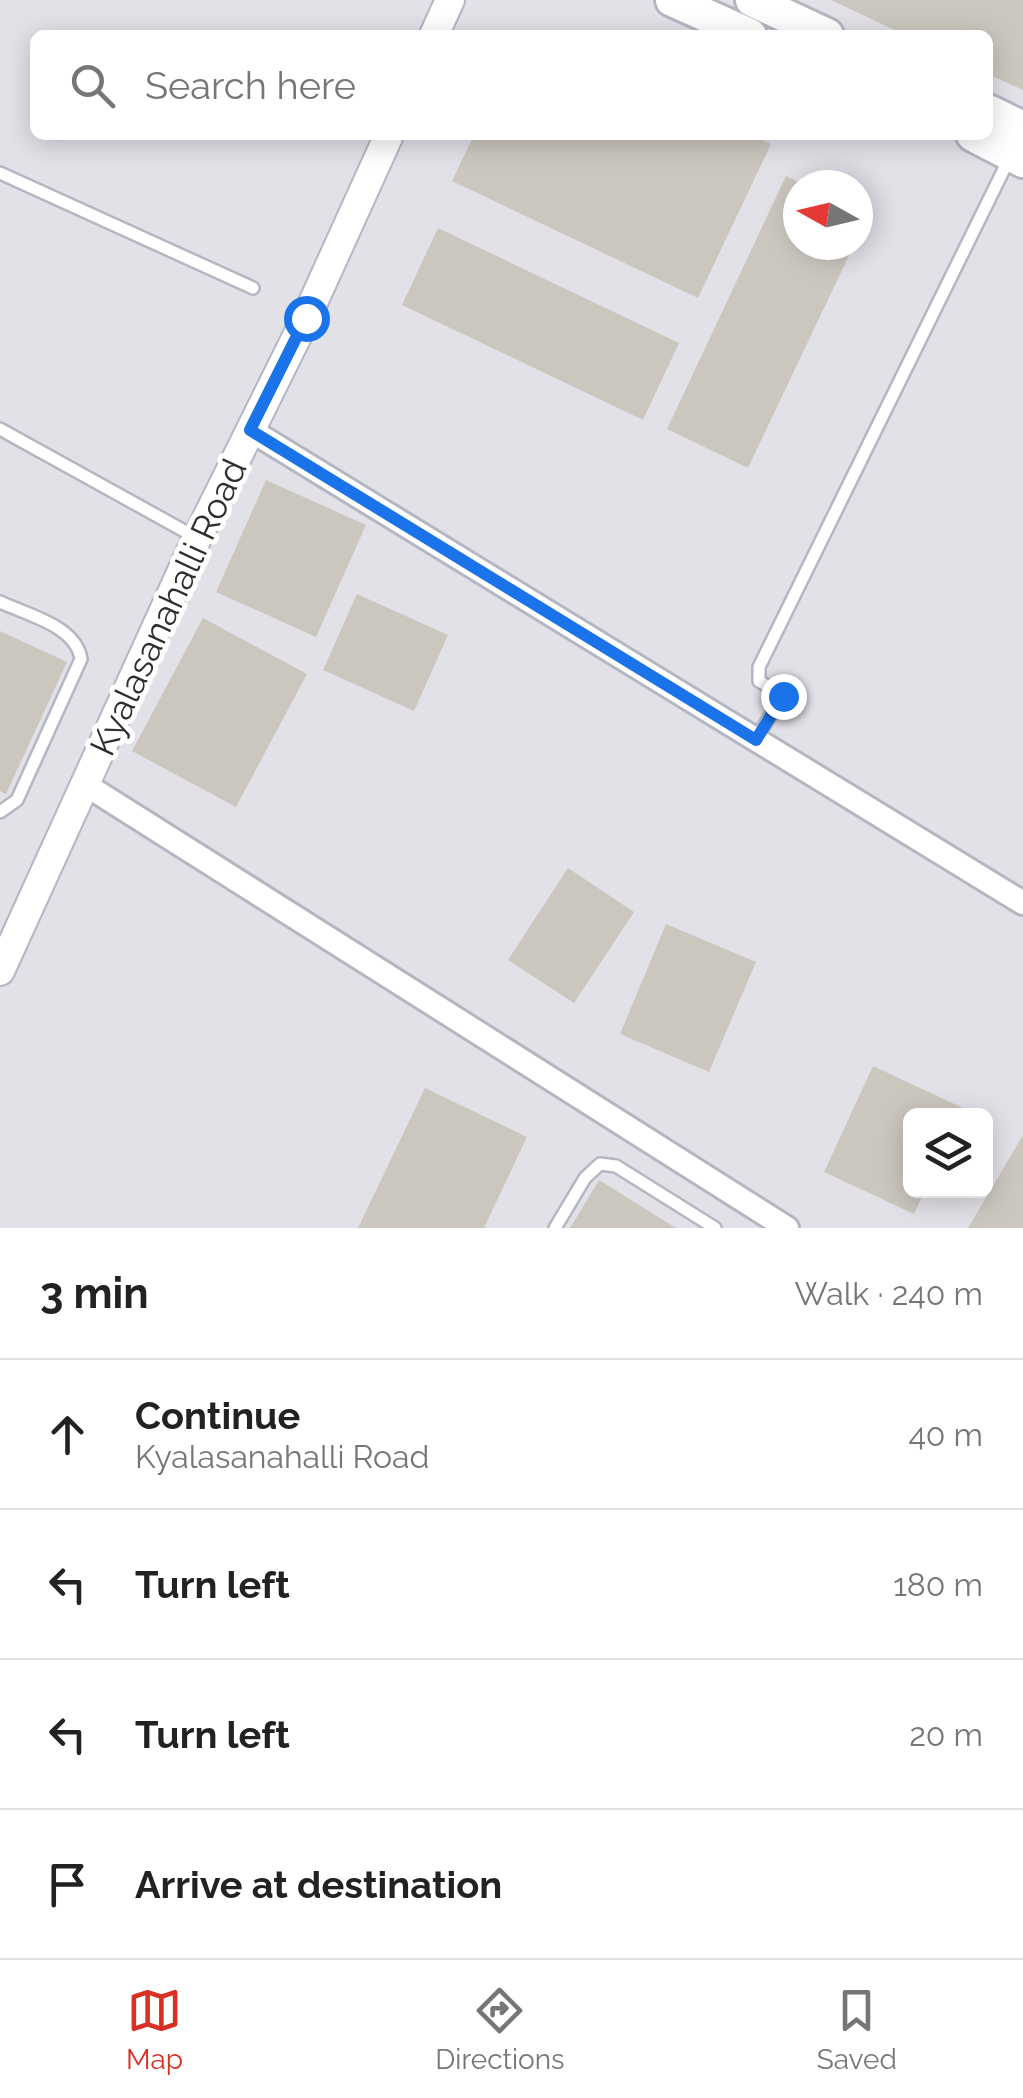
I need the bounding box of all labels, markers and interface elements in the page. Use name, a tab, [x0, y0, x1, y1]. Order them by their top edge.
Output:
search box	[30, 30, 993, 140]
icon: search	[65, 58, 120, 113]
text: Search here	[145, 63, 356, 108]
north arrow	[783, 170, 873, 260]
route start	[284, 296, 330, 342]
street label: Kyalasanahalli Road	[81, 452, 255, 762]
route end	[761, 674, 807, 720]
map controls	[903, 1108, 993, 1198]
button: layers	[903, 1108, 993, 1198]
text: 3 min	[40, 1269, 149, 1318]
text: Walk · 240 m	[794, 1275, 983, 1312]
text: Continue	[135, 1393, 300, 1438]
icon: ahead	[40, 1407, 95, 1462]
text: 40 m	[908, 1416, 983, 1453]
text: Kyalasanahalli Road	[135, 1438, 429, 1475]
icon: left	[40, 1557, 95, 1612]
text: Turn left	[135, 1562, 290, 1607]
text: 180 m	[893, 1566, 983, 1603]
icon: left	[40, 1707, 95, 1762]
text: Turn left	[135, 1712, 290, 1757]
text: 20 m	[909, 1716, 983, 1753]
icon: arrive	[40, 1857, 95, 1912]
text: Arrive at destination	[135, 1862, 502, 1907]
tab: Map	[126, 1983, 183, 2076]
tab: Directions	[435, 1983, 565, 2076]
tab: Saved	[817, 1983, 897, 2076]

